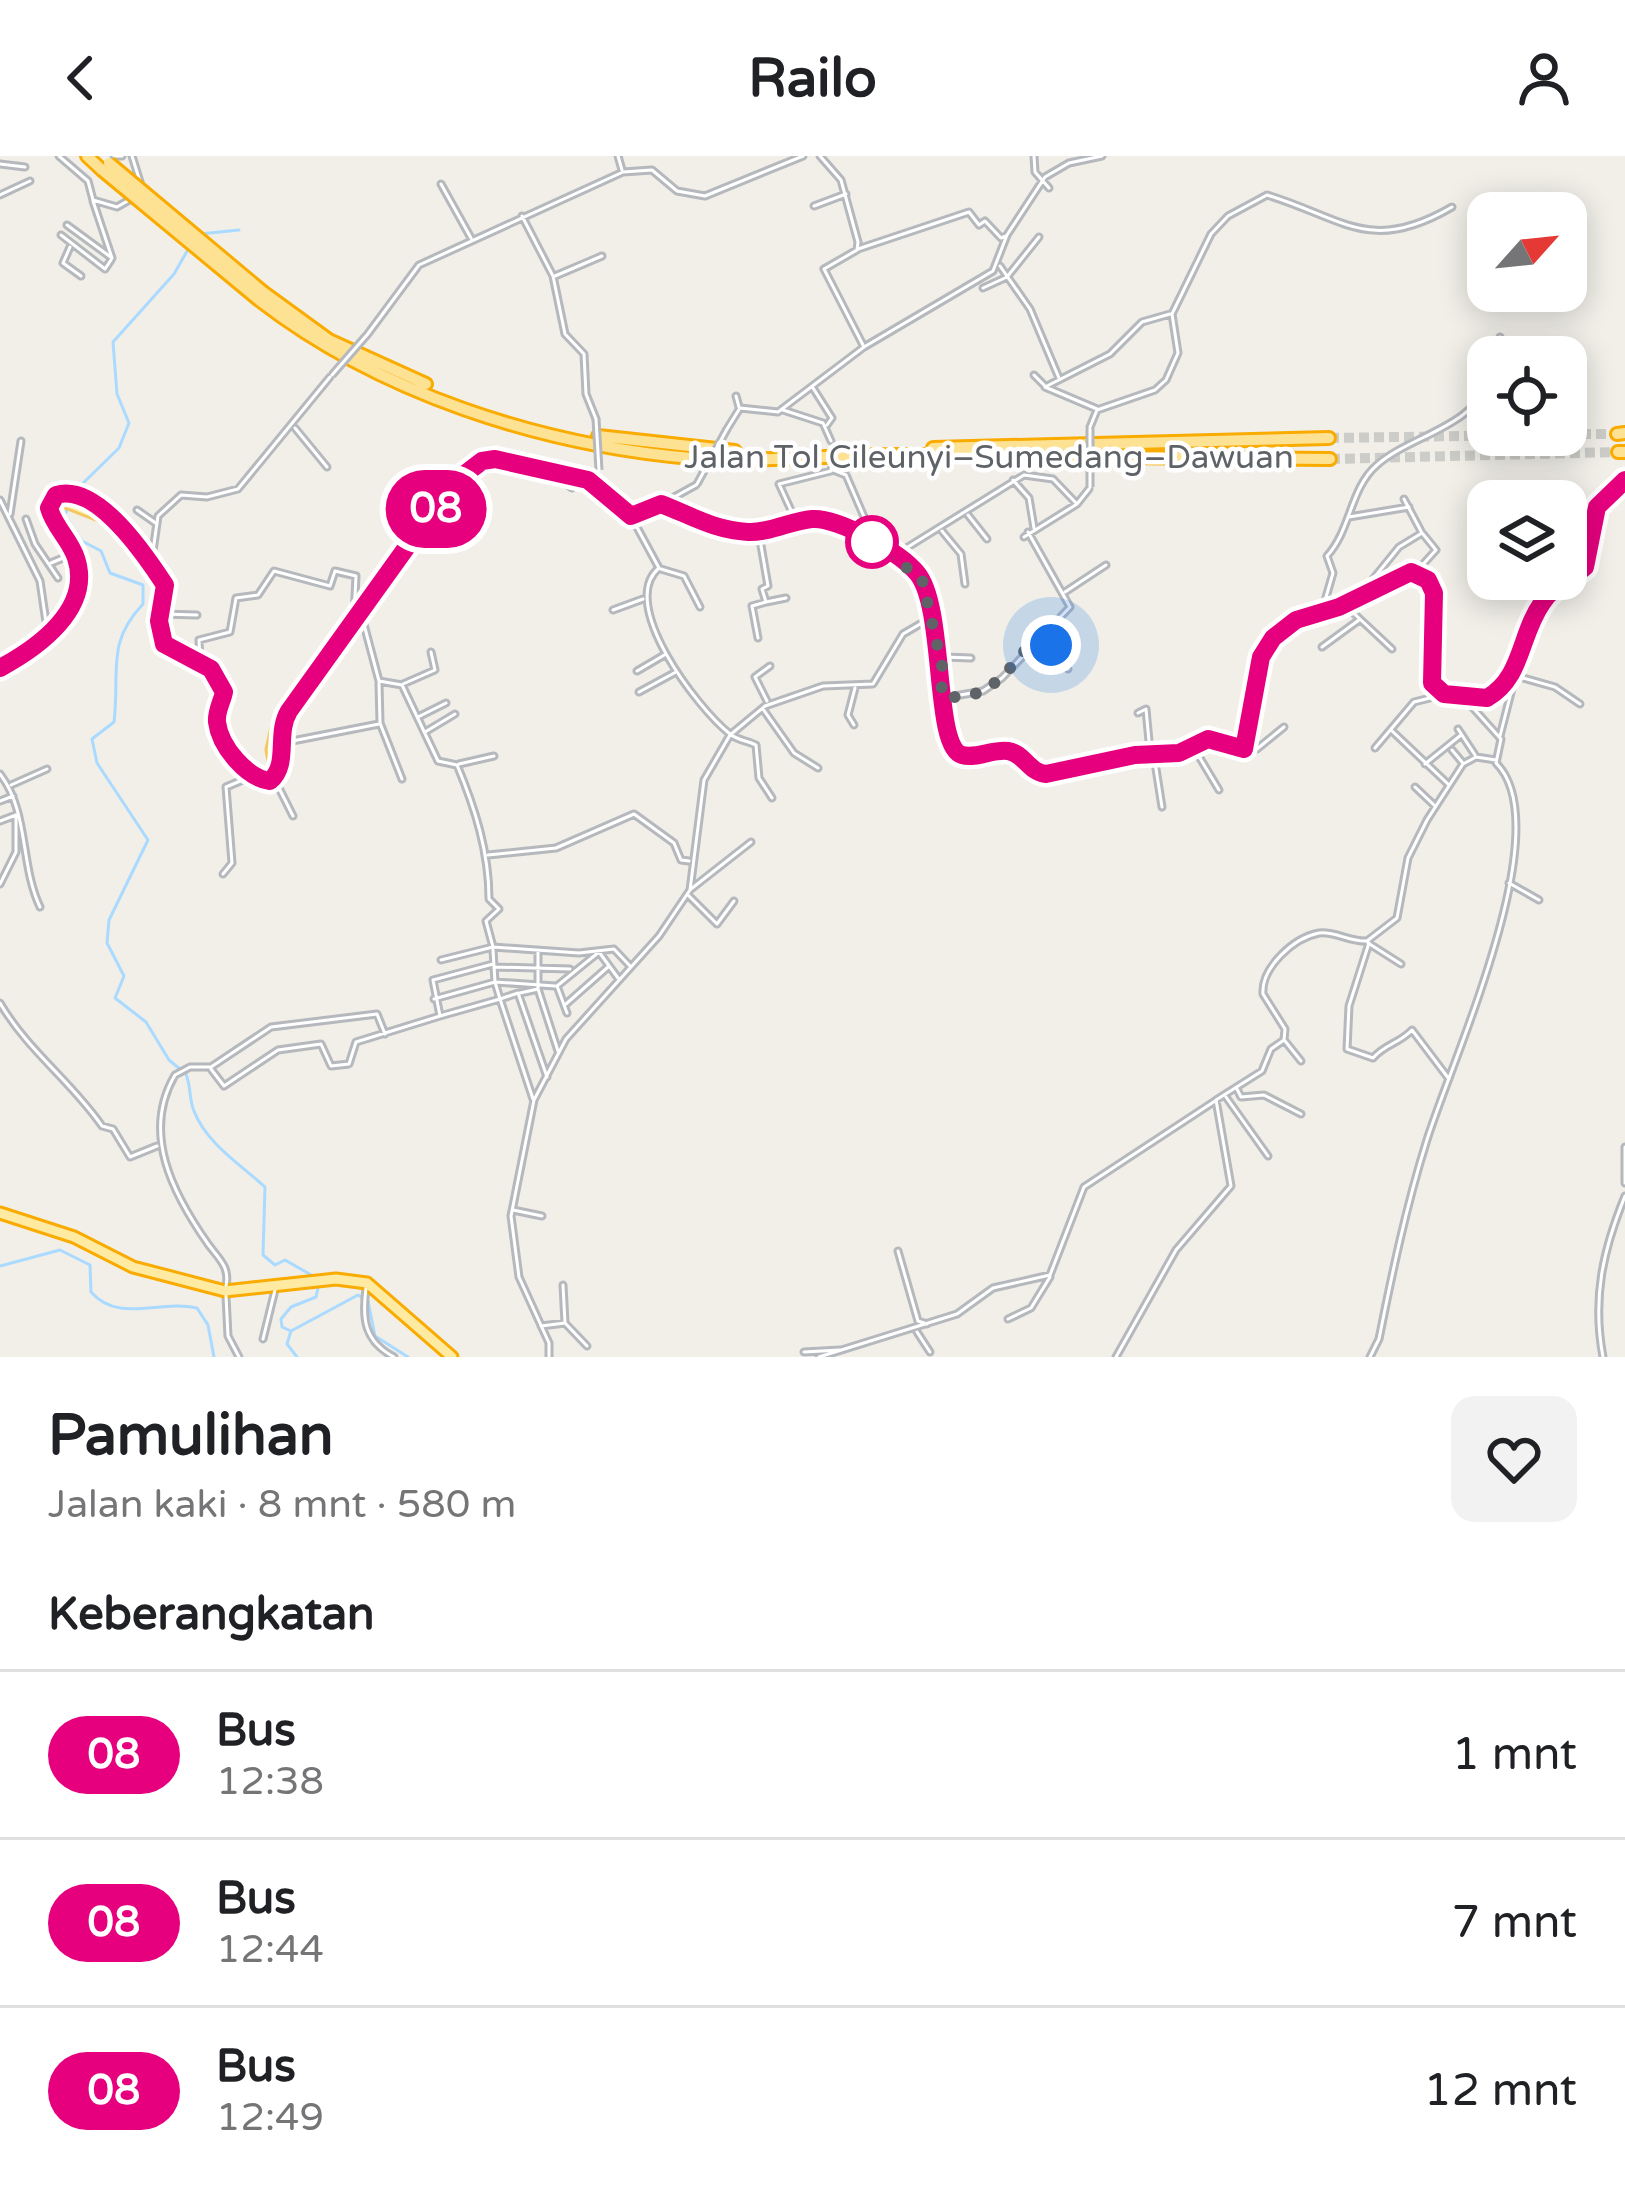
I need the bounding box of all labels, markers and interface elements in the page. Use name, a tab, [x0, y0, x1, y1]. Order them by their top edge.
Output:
icon: back	[48, 45, 114, 111]
icon: person	[1511, 45, 1577, 111]
text: Railo	[748, 46, 877, 111]
north arrow	[1467, 192, 1587, 312]
map controls	[1467, 192, 1587, 600]
button: locate	[1467, 336, 1587, 456]
street label: Jalan Tol Cileunyi–Sumedang–Dawuan	[684, 438, 1294, 477]
line badge: 08	[382, 470, 490, 548]
button: layers	[1467, 480, 1587, 600]
text: 08	[410, 483, 462, 534]
unlabelled marker	[847, 517, 897, 567]
your location	[1021, 615, 1081, 675]
button: heart	[1451, 1396, 1577, 1522]
text: Pamulihan	[48, 1402, 334, 1470]
text: Jalan kaki · 8 mnt · 580 m	[48, 1481, 516, 1528]
text: Keberangkatan	[48, 1588, 375, 1642]
text: Bus	[216, 1704, 296, 1758]
text: 1 mnt	[1452, 1728, 1577, 1782]
text: 08	[88, 1729, 140, 1780]
text: 12:38	[216, 1758, 324, 1805]
text: Bus	[216, 1872, 296, 1926]
text: 7 mnt	[1452, 1896, 1577, 1950]
text: 08	[88, 1897, 140, 1948]
text: 12:44	[216, 1926, 324, 1973]
text: Bus	[216, 2040, 296, 2094]
text: 12 mnt	[1423, 2064, 1577, 2118]
text: 08	[88, 2065, 140, 2116]
text: 12:49	[216, 2094, 324, 2141]

